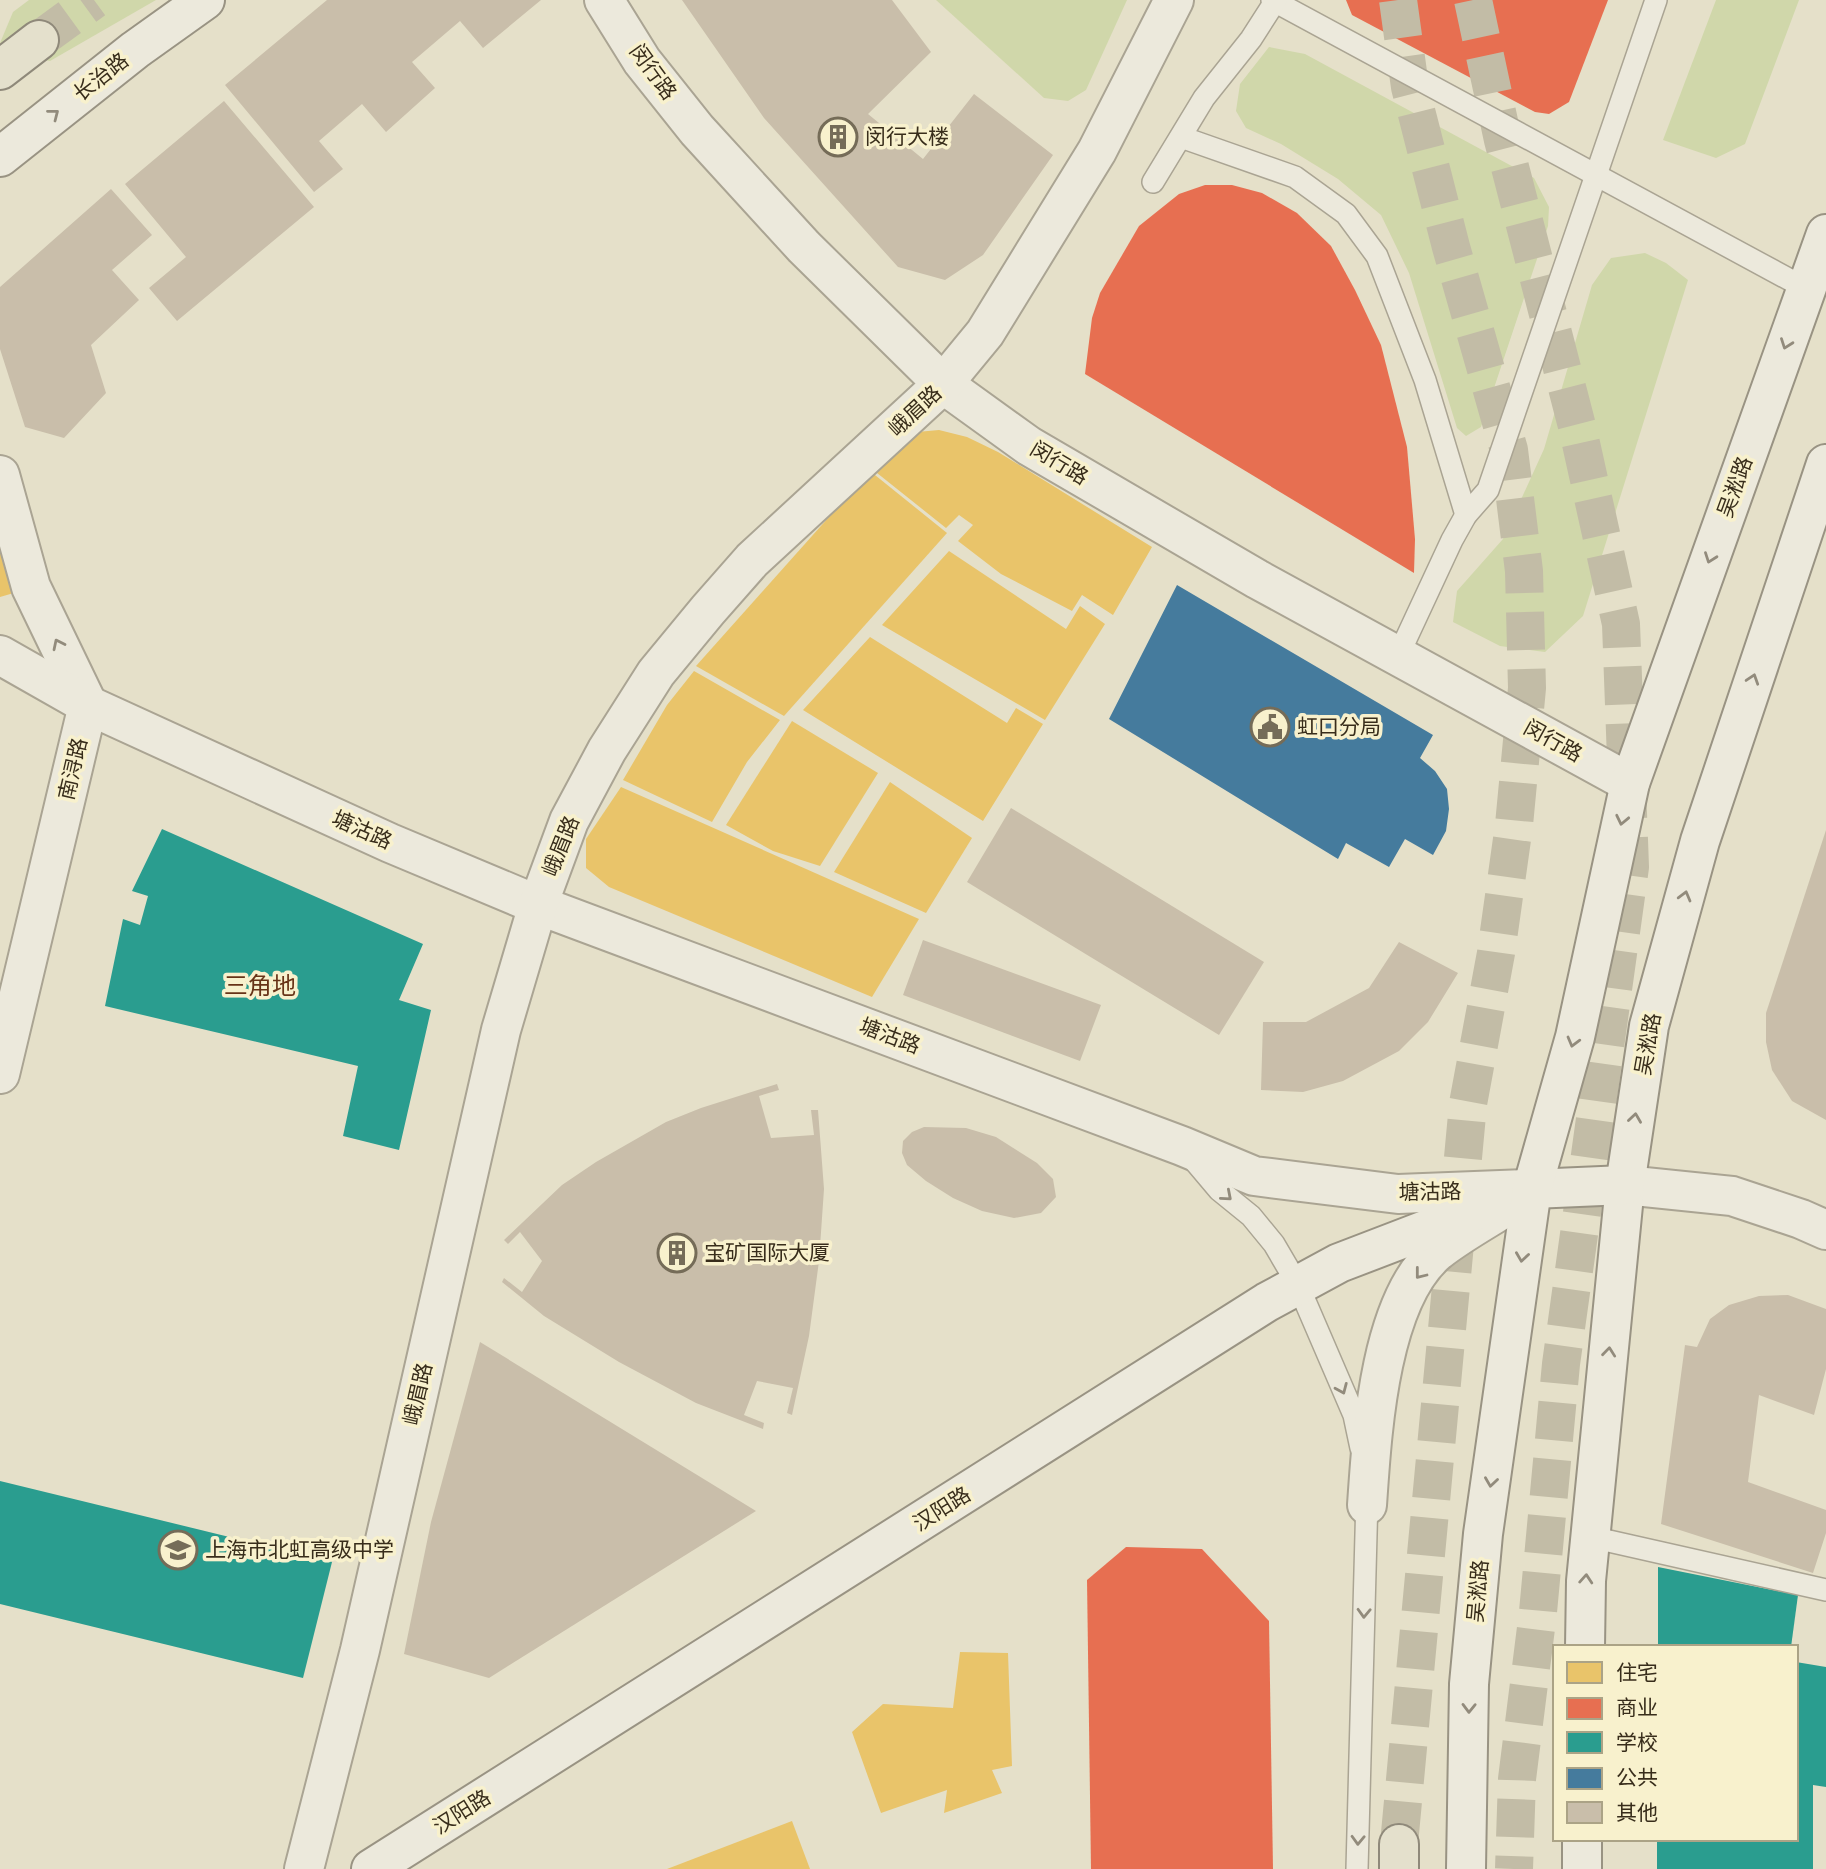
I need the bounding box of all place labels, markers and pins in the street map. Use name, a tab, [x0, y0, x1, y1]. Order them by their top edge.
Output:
building icon: 闵行大楼	[817, 116, 859, 158]
place label: 闵行大楼	[865, 125, 949, 149]
public building icon: 虹口分局	[1249, 706, 1291, 748]
place label: 虹口分局	[1297, 715, 1381, 739]
building icon: 宝矿国际大厦	[656, 1232, 698, 1274]
place label: 宝矿国际大厦	[704, 1241, 830, 1265]
school or university icon: 上海市北虹高级中学	[157, 1529, 199, 1571]
place label: 上海市北虹高级中学	[205, 1538, 394, 1562]

